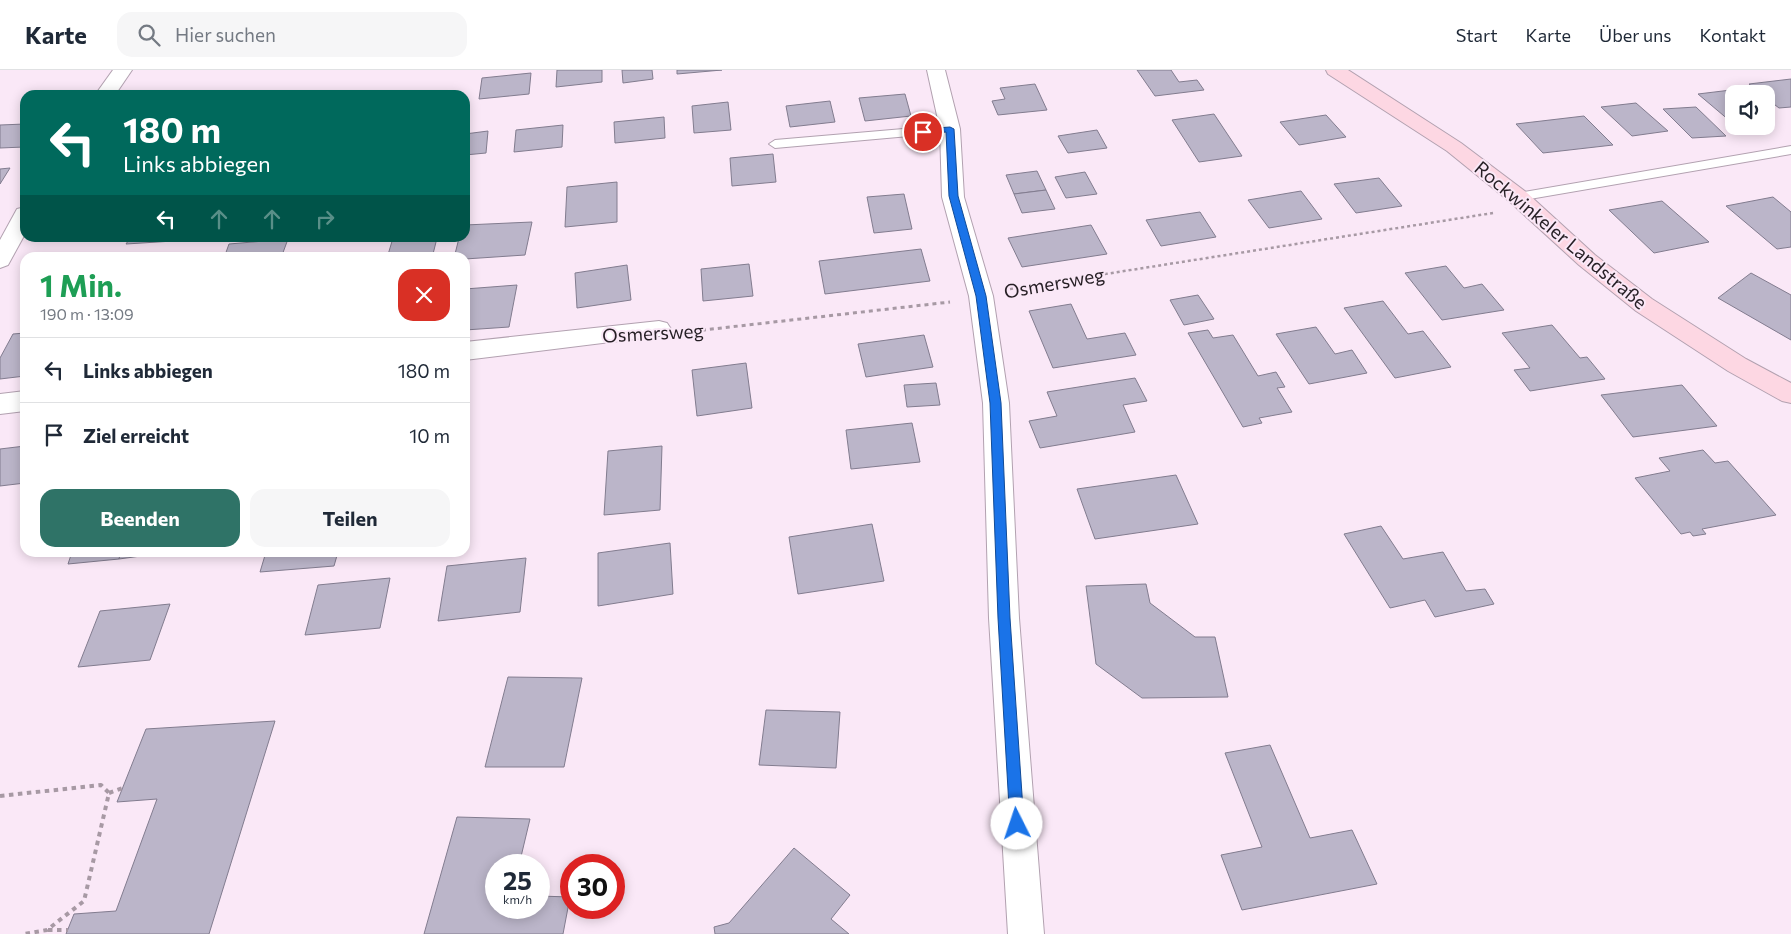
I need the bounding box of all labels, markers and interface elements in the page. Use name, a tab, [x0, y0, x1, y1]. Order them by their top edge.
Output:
search box	[117, 12, 467, 57]
text: Karte	[25, 20, 87, 49]
icon: search	[135, 21, 163, 49]
text: Hier suchen	[175, 23, 276, 46]
text: Start	[1456, 24, 1498, 46]
text: Karte	[1526, 24, 1571, 46]
text: Über uns	[1599, 24, 1672, 46]
text: Kontakt	[1700, 24, 1766, 46]
map controls	[1725, 85, 1775, 135]
button: sound	[1725, 85, 1775, 135]
text: 180 m	[123, 107, 221, 150]
icon: left	[40, 110, 105, 175]
pin	[902, 111, 944, 153]
icon: arrive	[909, 118, 937, 146]
text: Links abbiegen	[123, 150, 271, 177]
street label: Rockwinkeler Landstraße	[1470, 156, 1652, 314]
icon: left	[152, 205, 180, 233]
icon: ahead	[205, 205, 233, 233]
icon: ahead	[258, 205, 286, 233]
icon: right	[311, 205, 339, 233]
street label: Osmersweg	[1002, 262, 1106, 303]
text: 1 Min.	[40, 266, 122, 303]
button: close	[398, 269, 450, 321]
text: 190 m · 13:09	[40, 304, 134, 323]
street label: Osmersweg	[602, 318, 704, 347]
icon: left	[40, 356, 68, 384]
text: Links abbiegen	[83, 359, 213, 382]
text: 180 m	[398, 359, 450, 382]
icon: arrive	[40, 421, 68, 449]
text: Ziel erreicht	[83, 424, 189, 447]
text: 10 m	[409, 424, 450, 447]
button: Beenden	[40, 489, 240, 547]
button: Teilen	[250, 489, 450, 547]
position arrow	[990, 797, 1042, 849]
speed limit sign: 30	[560, 854, 625, 919]
text: 25	[503, 865, 532, 895]
text: km/h	[503, 892, 532, 906]

